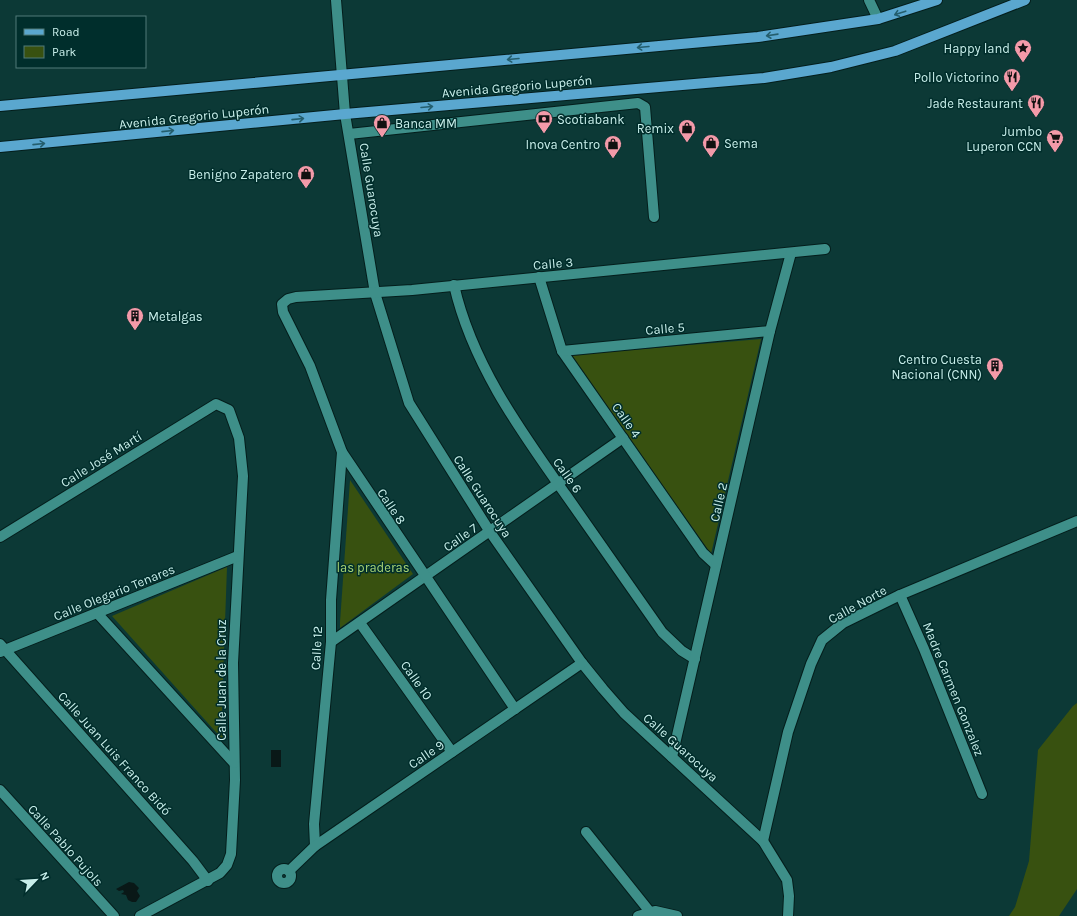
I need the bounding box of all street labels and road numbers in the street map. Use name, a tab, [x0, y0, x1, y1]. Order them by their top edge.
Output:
street label: Avenida Gregorio Luperón	[441, 72, 593, 101]
street label: Avenida Gregorio Luperón	[118, 101, 270, 132]
street label: Calle Guarocuya	[357, 142, 386, 238]
street label: Calle 3	[533, 254, 574, 273]
street label: Calle 5	[645, 319, 685, 338]
street label: Calle 4	[609, 400, 644, 441]
street label: Calle José Martí	[58, 428, 145, 490]
street label: Calle Guarocuya	[450, 452, 515, 540]
street label: Calle 6	[550, 455, 585, 496]
street label: Calle 2	[707, 481, 730, 523]
street label: Calle 8	[374, 485, 409, 527]
street label: Calle 7	[440, 520, 480, 555]
street label: Calle Olegario Tenares	[51, 561, 177, 624]
street label: Calle Norte	[825, 582, 889, 627]
street label: Calle Juan de la Cruz	[214, 619, 229, 741]
street label: Madre Carmen Gonzalez	[920, 620, 987, 758]
street label: Calle 12	[308, 626, 325, 670]
street label: Calle 10	[398, 658, 436, 703]
street label: Calle Juan Luis Franco Bidó	[55, 688, 174, 818]
street label: Calle Guarocuya	[640, 710, 721, 785]
street label: Calle 9	[406, 737, 447, 772]
street label: Calle Pablo Pujols	[25, 801, 106, 889]

